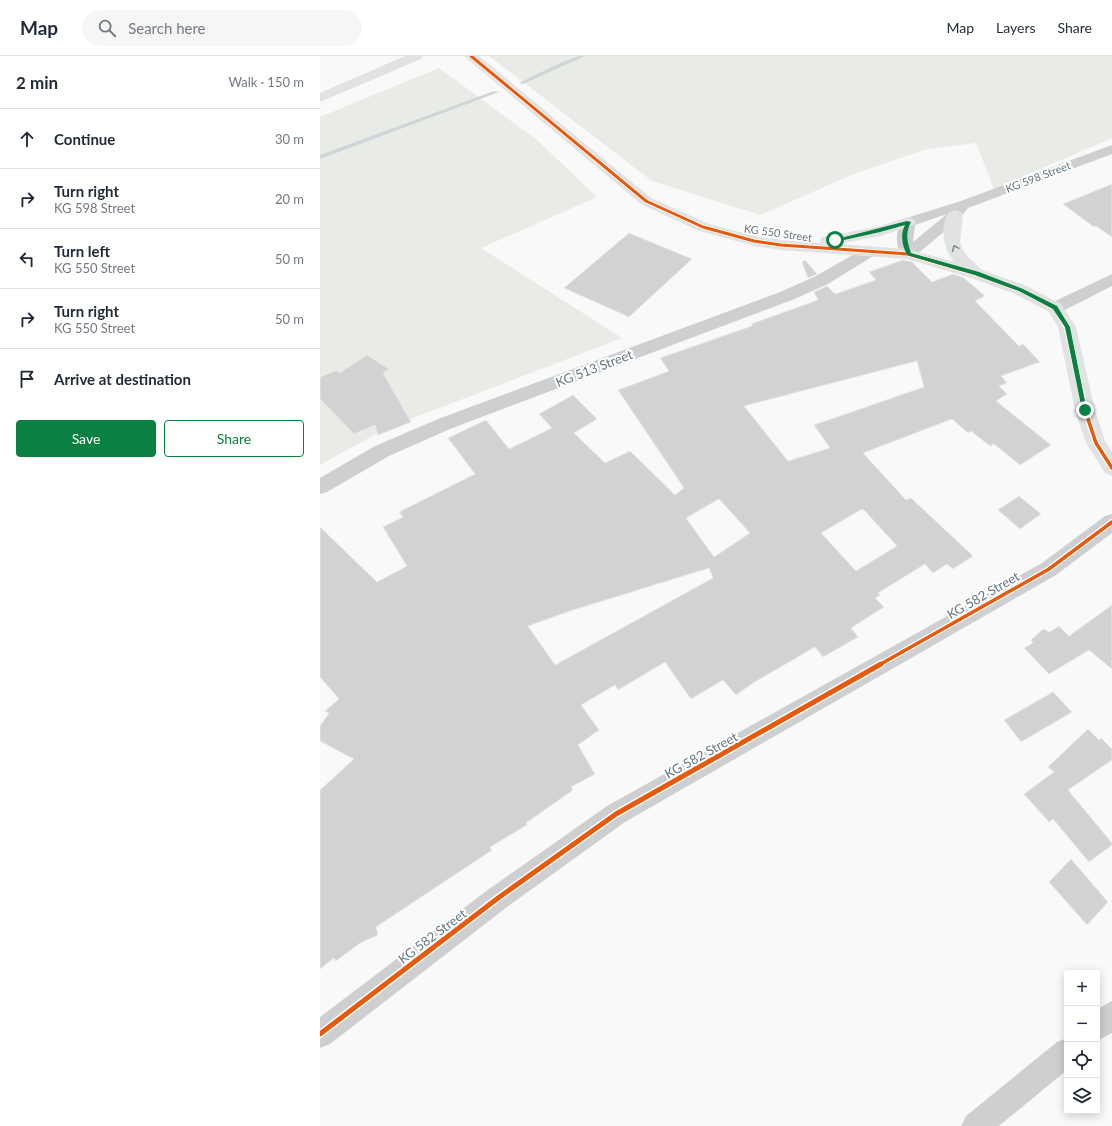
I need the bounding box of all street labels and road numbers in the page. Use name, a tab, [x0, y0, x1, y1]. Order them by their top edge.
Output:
street label: KG 598 Street	[1003, 158, 1072, 195]
street label: KG 550 Street	[743, 221, 813, 244]
street label: KG 513 Street	[553, 346, 635, 390]
street label: KG 582 Street	[944, 568, 1022, 622]
street label: KG 582 Street	[662, 728, 741, 782]
street label: KG 582 Street	[395, 905, 469, 967]

